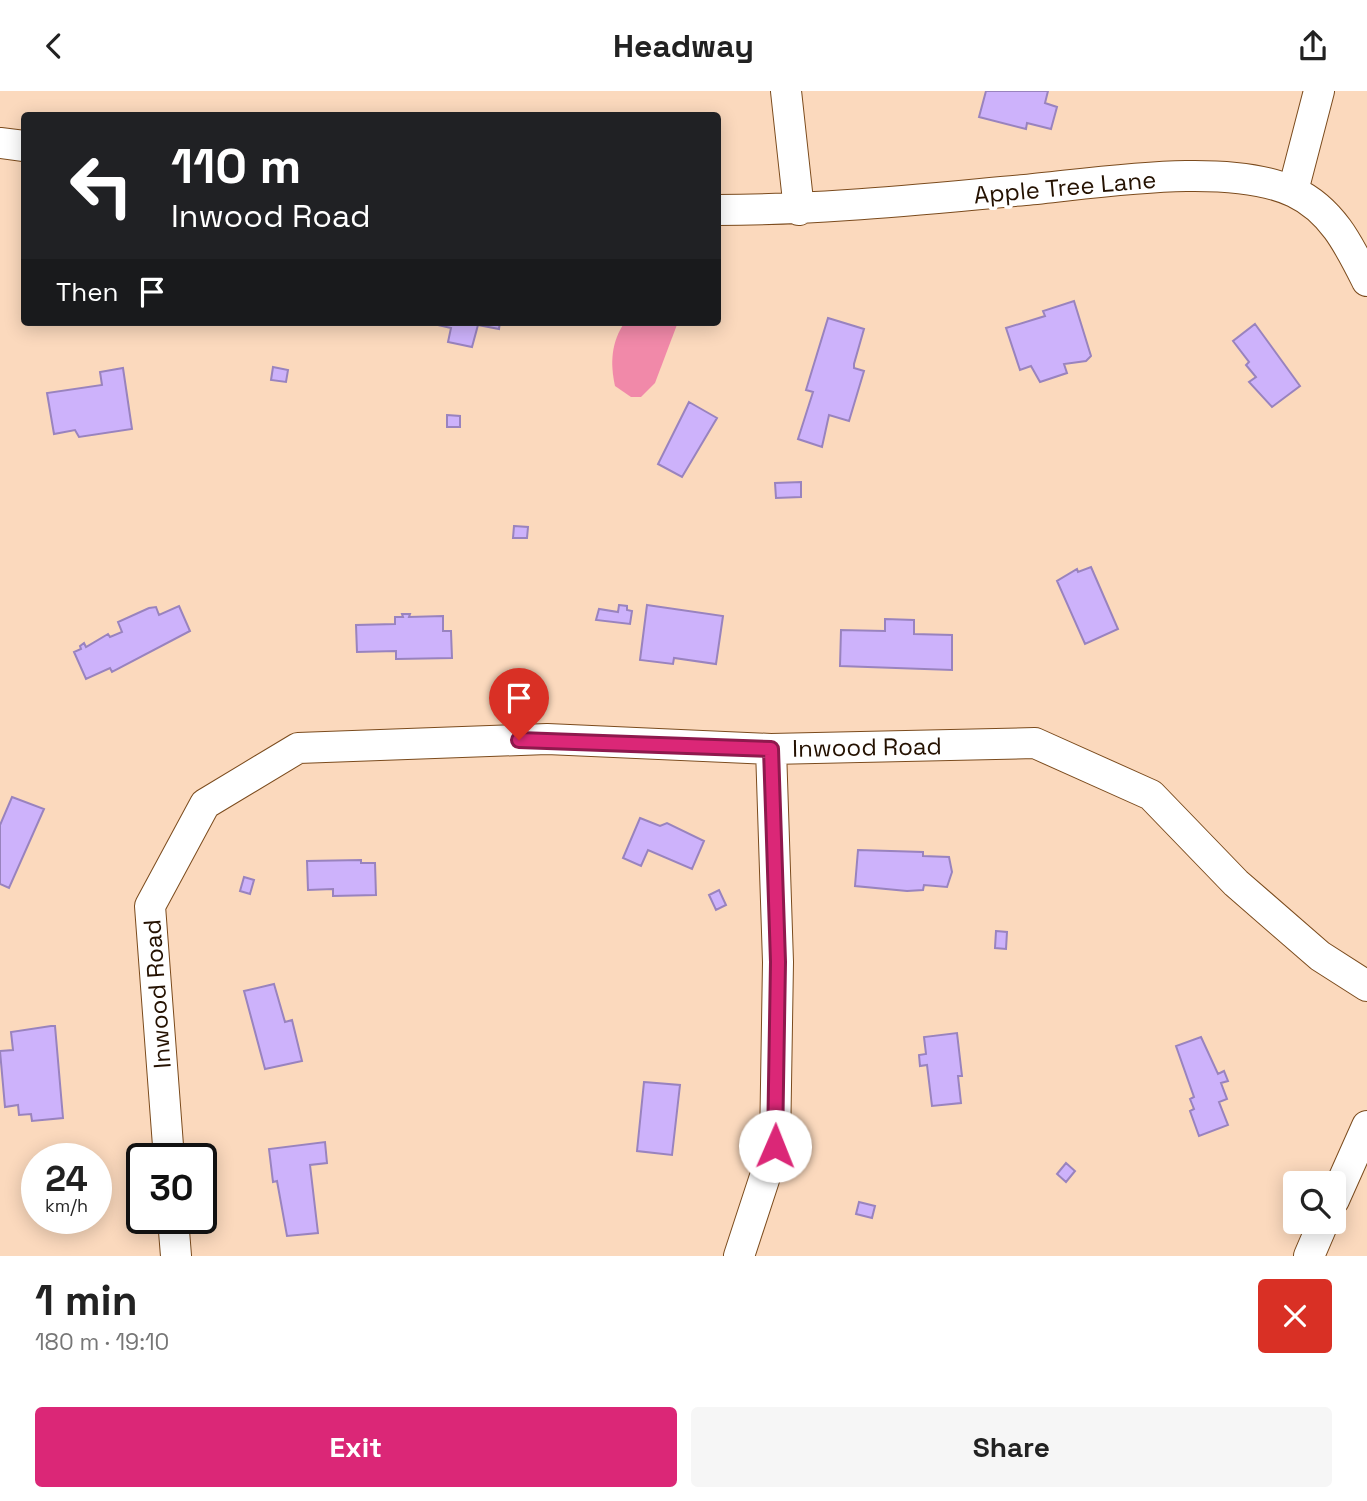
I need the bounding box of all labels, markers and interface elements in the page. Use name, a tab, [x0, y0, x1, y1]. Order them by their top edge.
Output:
text: Headway	[613, 26, 754, 66]
icon: back	[35, 27, 73, 65]
icon: share	[1294, 27, 1332, 65]
text: 110 m	[171, 135, 301, 197]
icon: left	[56, 140, 147, 231]
street label: Apple Tree Lane	[972, 164, 1158, 210]
text: Inwood Road	[171, 196, 371, 236]
icon: arrive	[133, 273, 171, 311]
text: Then	[56, 275, 119, 309]
pin	[489, 668, 549, 740]
icon: arrive	[500, 679, 538, 717]
street label: Inwood Road	[792, 730, 942, 764]
street label: Inwood Road	[136, 918, 178, 1070]
position arrow	[738, 1109, 812, 1183]
speed limit sign: 30	[126, 1143, 217, 1234]
text: 24	[45, 1157, 88, 1201]
map controls	[1283, 1171, 1346, 1234]
button: search	[1283, 1171, 1346, 1234]
text: km/h	[45, 1194, 88, 1217]
text: 1 min	[35, 1274, 138, 1327]
button: close	[1258, 1279, 1332, 1353]
text: 180 m · 19:10	[35, 1327, 169, 1357]
button: Exit	[35, 1407, 677, 1487]
button: Share	[691, 1407, 1332, 1487]

